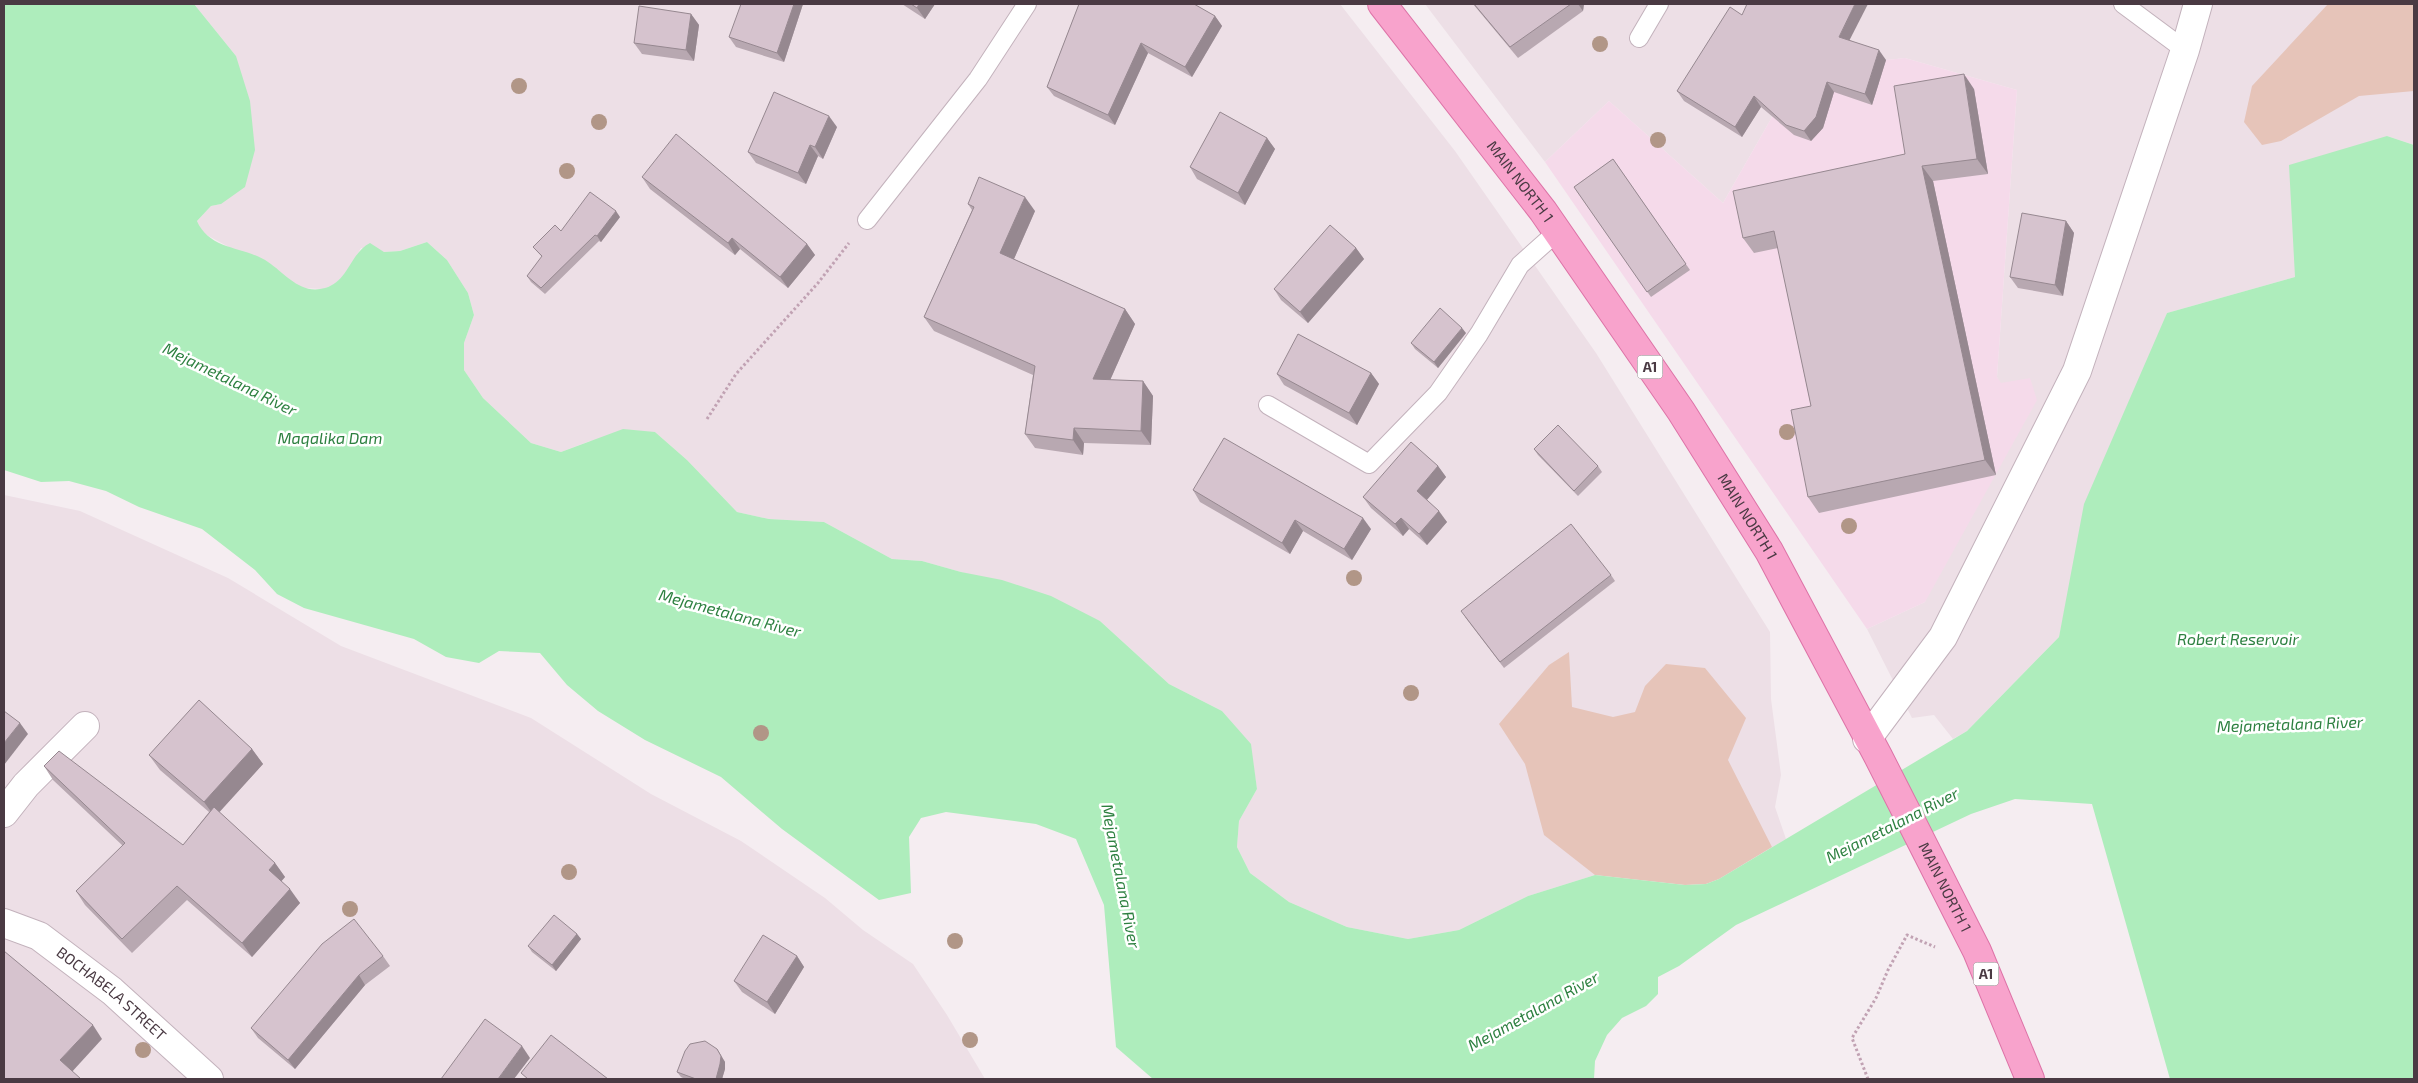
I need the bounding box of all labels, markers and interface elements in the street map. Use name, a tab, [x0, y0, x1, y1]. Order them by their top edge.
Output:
street label: MAIN NORTH 1	[1484, 137, 1558, 225]
water label: Mejametalana River	[160, 338, 301, 420]
road number: A1	[1638, 356, 1662, 378]
water label: Maqalika Dam	[278, 428, 382, 447]
street label: MAIN NORTH 1	[1714, 470, 1782, 562]
water label: Mejametalana River	[657, 584, 804, 642]
water label: Robert Reservoir	[2177, 629, 2300, 648]
water label: Mejametalana River	[2216, 711, 2364, 737]
water label: Mejametalana River	[1822, 783, 1962, 867]
water label: Mejametalana River	[1097, 802, 1145, 950]
street label: MAIN NORTH 1	[1915, 839, 1976, 935]
street label: BOCHABELA STREET	[53, 943, 171, 1044]
road number: A1	[1974, 962, 1998, 986]
water label: Mejametalana River	[1464, 966, 1602, 1055]

